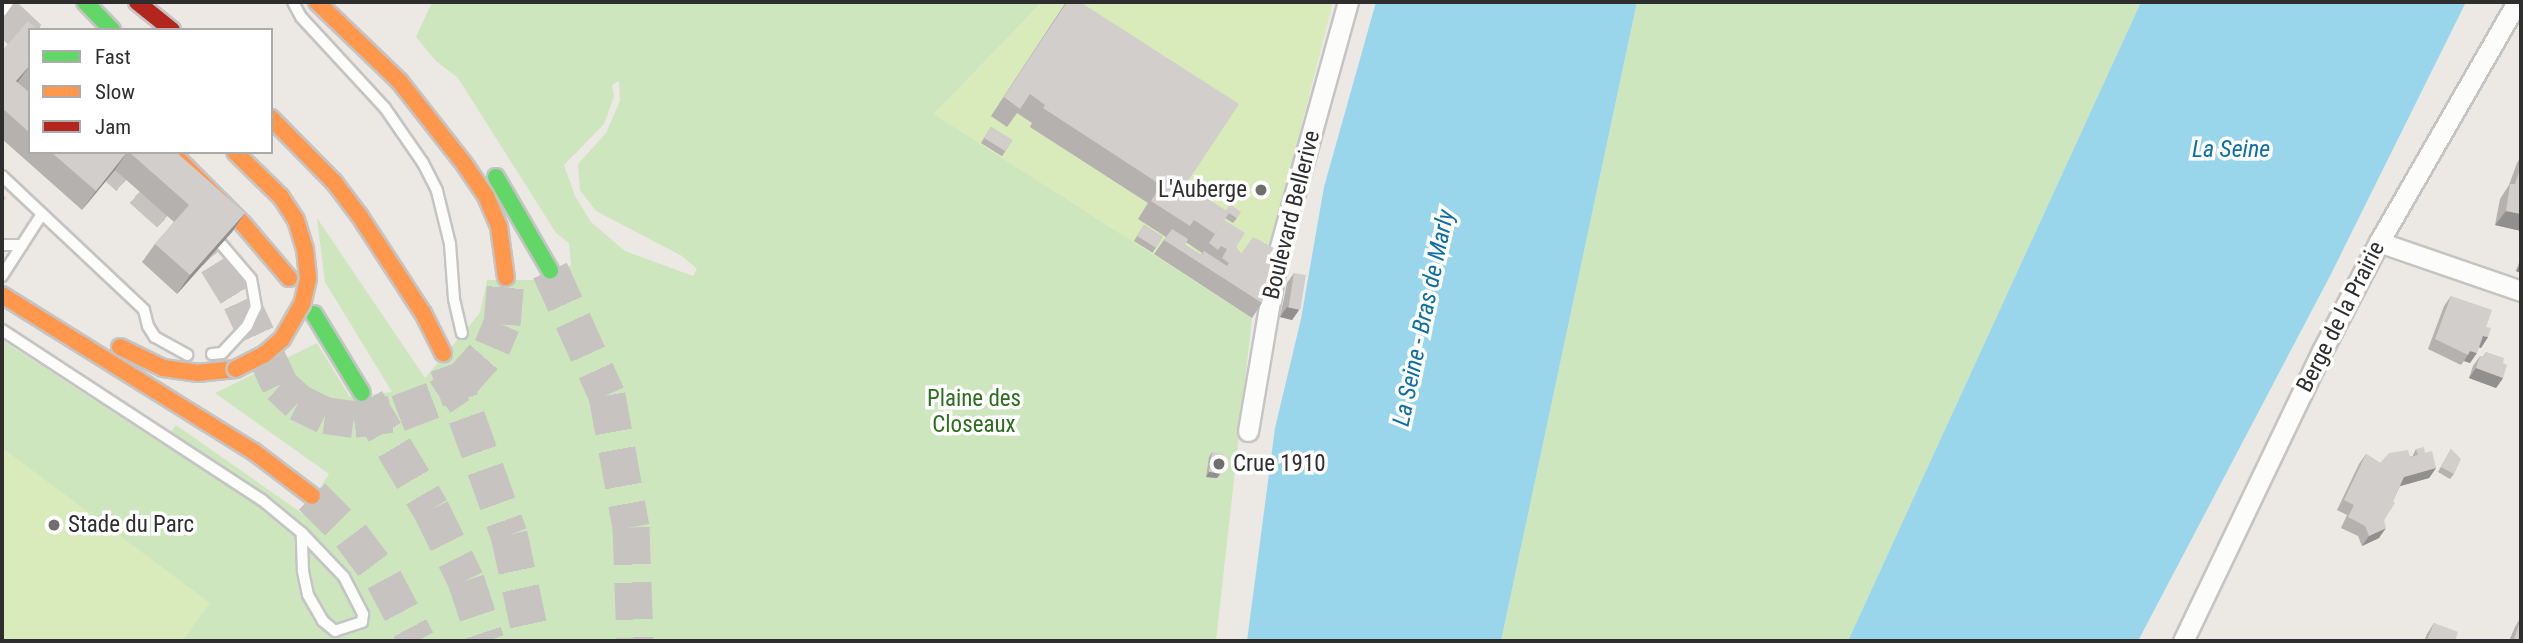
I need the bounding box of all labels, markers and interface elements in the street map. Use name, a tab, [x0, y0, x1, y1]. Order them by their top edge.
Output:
legend	[28, 28, 273, 154]
text: Fast	[95, 45, 131, 69]
text: Slow	[95, 80, 135, 104]
text: Jam	[95, 115, 131, 139]
street label: Boulevard Bellerive	[1258, 128, 1326, 302]
water label: La Seine	[2192, 136, 2270, 164]
place label: L'Auberge	[1158, 176, 1247, 204]
marker: L'Auberge	[1253, 182, 1269, 198]
water label: La Seine - Bras de Marly	[1387, 207, 1461, 429]
street label: Berge de la Prairie	[2291, 237, 2391, 397]
park label: Plaine des Closeaux	[927, 385, 1021, 439]
place label: Crue 1910	[1233, 450, 1326, 478]
marker: Crue 1910	[1211, 456, 1227, 472]
place label: Stade du Parc	[68, 511, 194, 539]
marker: Stade du Parc	[46, 517, 62, 533]

